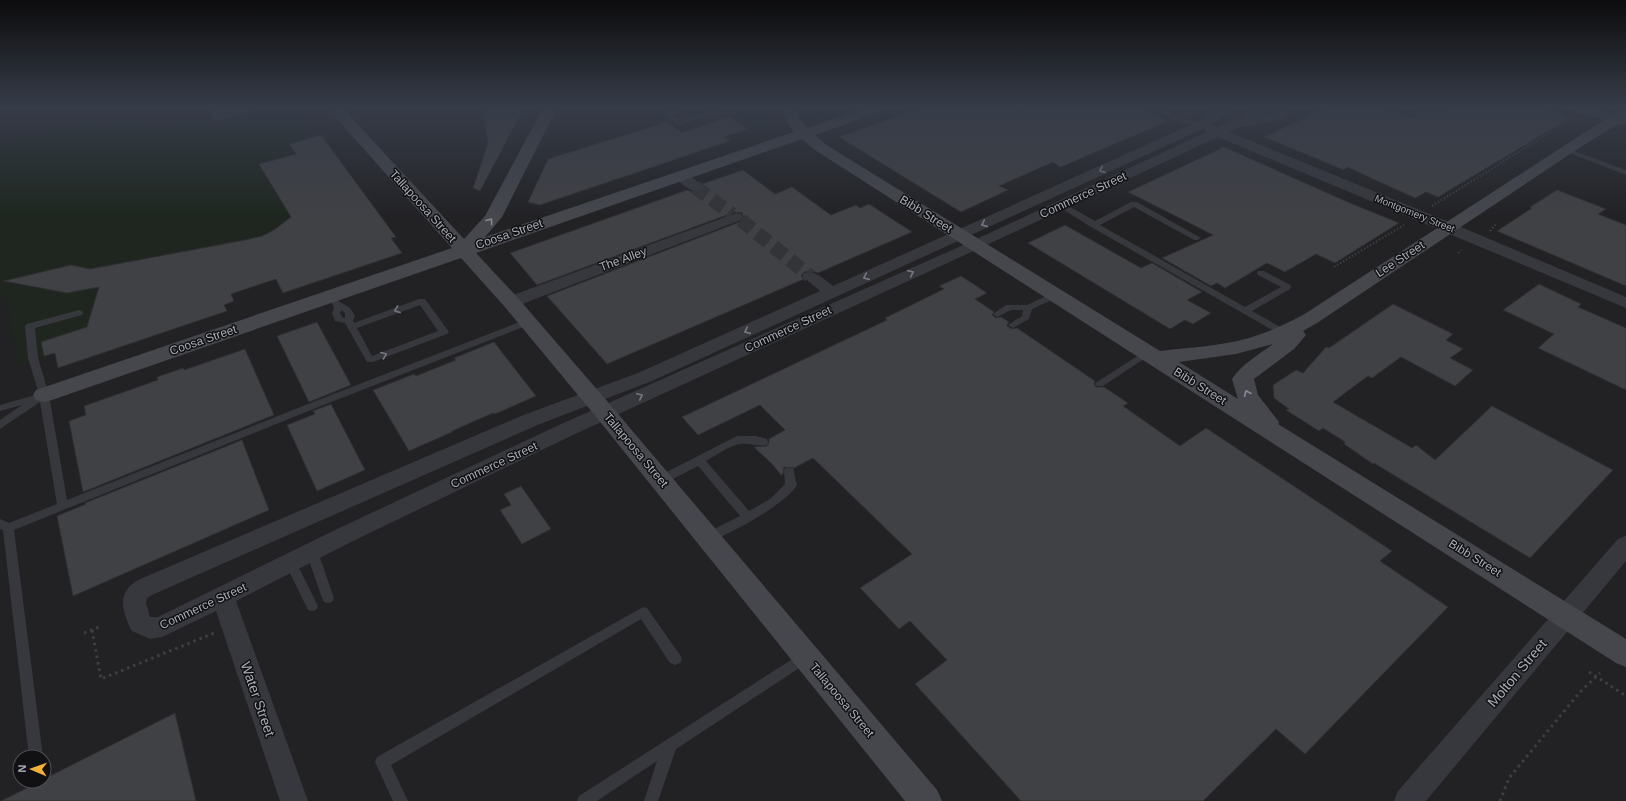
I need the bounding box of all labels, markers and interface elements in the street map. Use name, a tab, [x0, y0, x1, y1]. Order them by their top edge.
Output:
one-way arrow	[1099, 165, 1107, 173]
street label: Tallapoosa Street	[387, 167, 460, 246]
street label: Commerce Street	[1037, 169, 1129, 221]
street label: Bibb Street	[897, 192, 955, 236]
street label: Montgomery Street	[1373, 192, 1456, 235]
street label: Coosa Street	[474, 216, 545, 252]
one-way arrow	[485, 219, 492, 226]
one-way arrow	[981, 219, 988, 227]
street label: Lee Street	[1373, 238, 1428, 280]
street label: The Alley	[597, 244, 649, 274]
one-way arrow	[908, 269, 915, 277]
one-way arrow	[862, 273, 869, 281]
street label: Commerce Street	[742, 303, 834, 355]
one-way arrow	[393, 306, 400, 314]
street label: Coosa Street	[168, 322, 239, 358]
one-way arrow	[744, 326, 752, 334]
one-way arrow	[380, 352, 387, 360]
street label: Bibb Street	[1171, 364, 1229, 408]
one-way arrow	[1244, 389, 1252, 396]
one-way arrow	[636, 393, 644, 401]
street label: Tallapoosa Street	[601, 410, 672, 491]
street label: Commerce Street	[448, 439, 540, 491]
street label: Bibb Street	[1446, 536, 1504, 580]
street label: Commerce Street	[157, 580, 249, 632]
street label: Molton Street	[1484, 636, 1550, 710]
street label: Water Street	[238, 659, 278, 739]
street label: Tallapoosa Street	[807, 660, 878, 741]
north arrow	[12, 749, 52, 789]
text: N	[16, 764, 28, 773]

